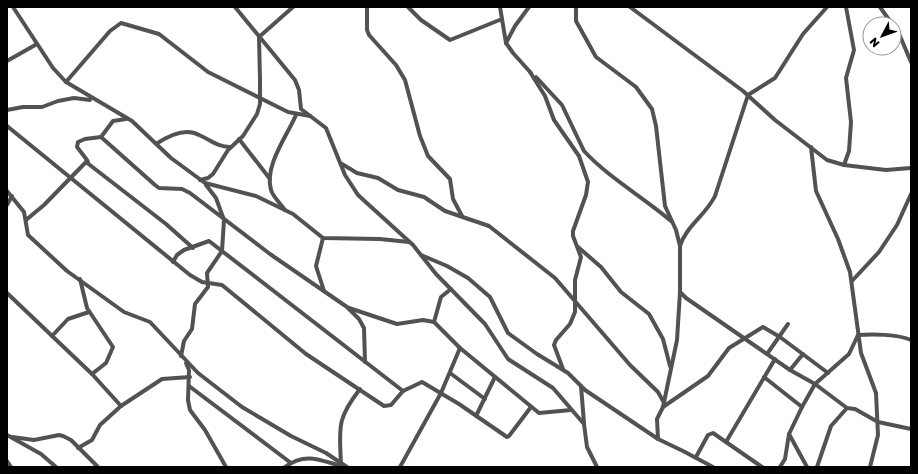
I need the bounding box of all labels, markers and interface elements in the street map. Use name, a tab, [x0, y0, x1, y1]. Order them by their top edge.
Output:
north arrow	[862, 16, 902, 56]
text: N	[866, 35, 882, 50]

